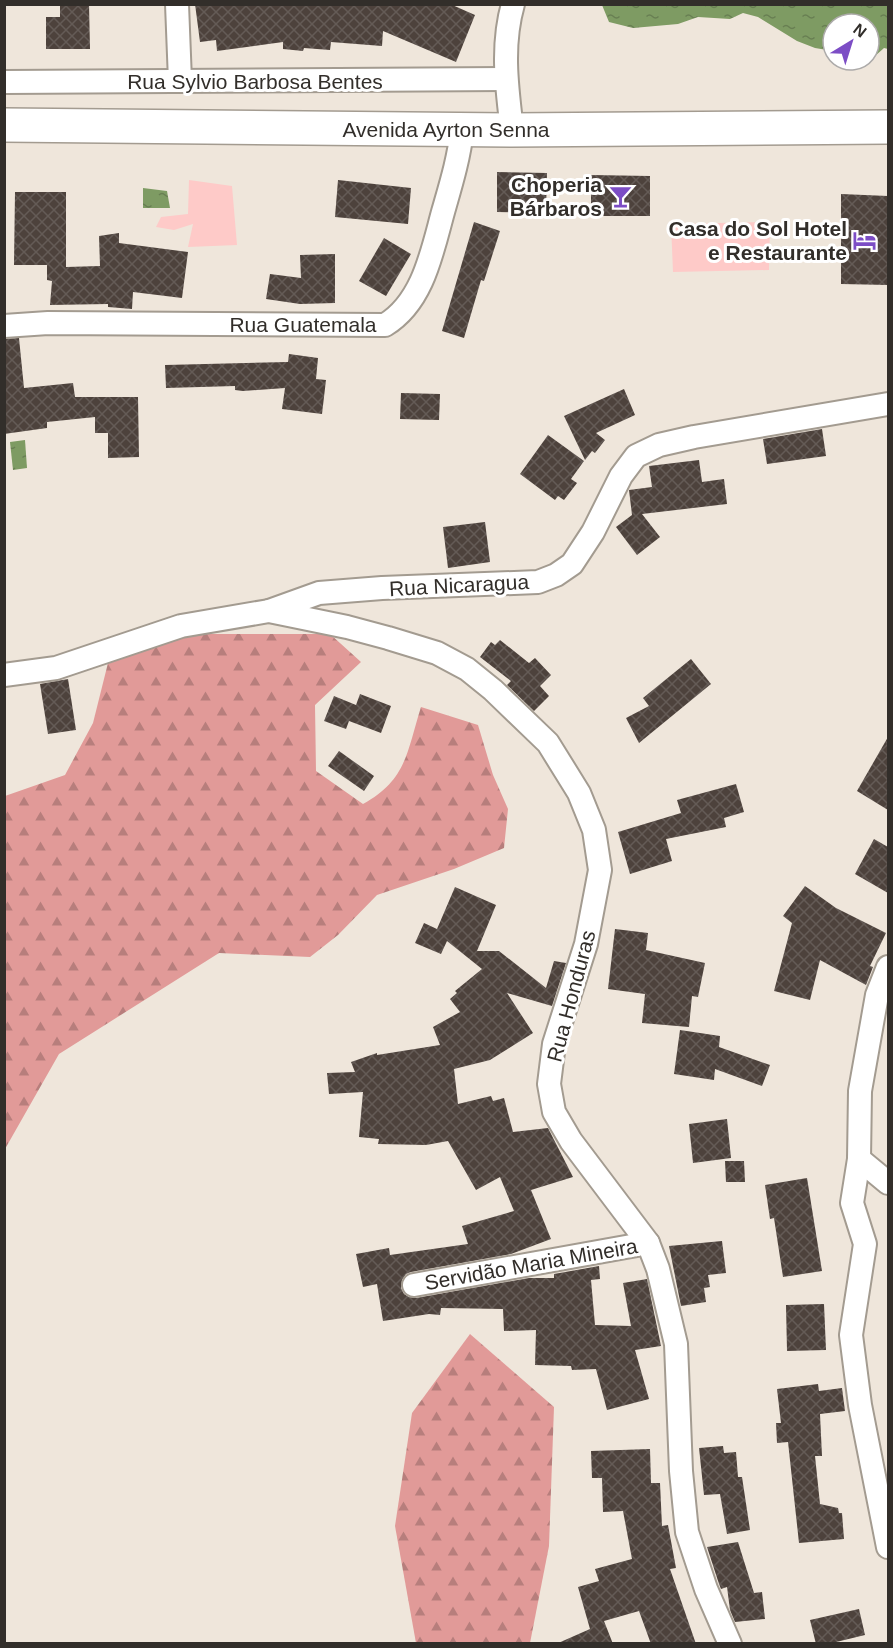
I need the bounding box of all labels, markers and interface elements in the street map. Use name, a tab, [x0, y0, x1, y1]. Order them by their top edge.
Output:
north arrow	[821, 12, 881, 72]
text: N	[850, 20, 870, 41]
street label: Rua Sylvio Barbosa Bentes	[127, 70, 383, 93]
street label: Avenida Ayrton Senna	[342, 118, 550, 141]
place label: Choperia Bárbaros	[510, 173, 602, 220]
bar icon: Choperia Bárbaros	[607, 183, 633, 209]
place label: Casa do Sol Hotel e Restaurante	[668, 217, 847, 264]
hotel icon: Casa do Sol Hotel e Restaurante	[852, 227, 878, 253]
street label: Rua Guatemala	[229, 313, 377, 336]
street label: Rua Nicaragua	[388, 570, 530, 600]
street label: Rua Honduras	[542, 928, 600, 1064]
street label: Servidão Maria Mineira	[423, 1234, 640, 1294]

